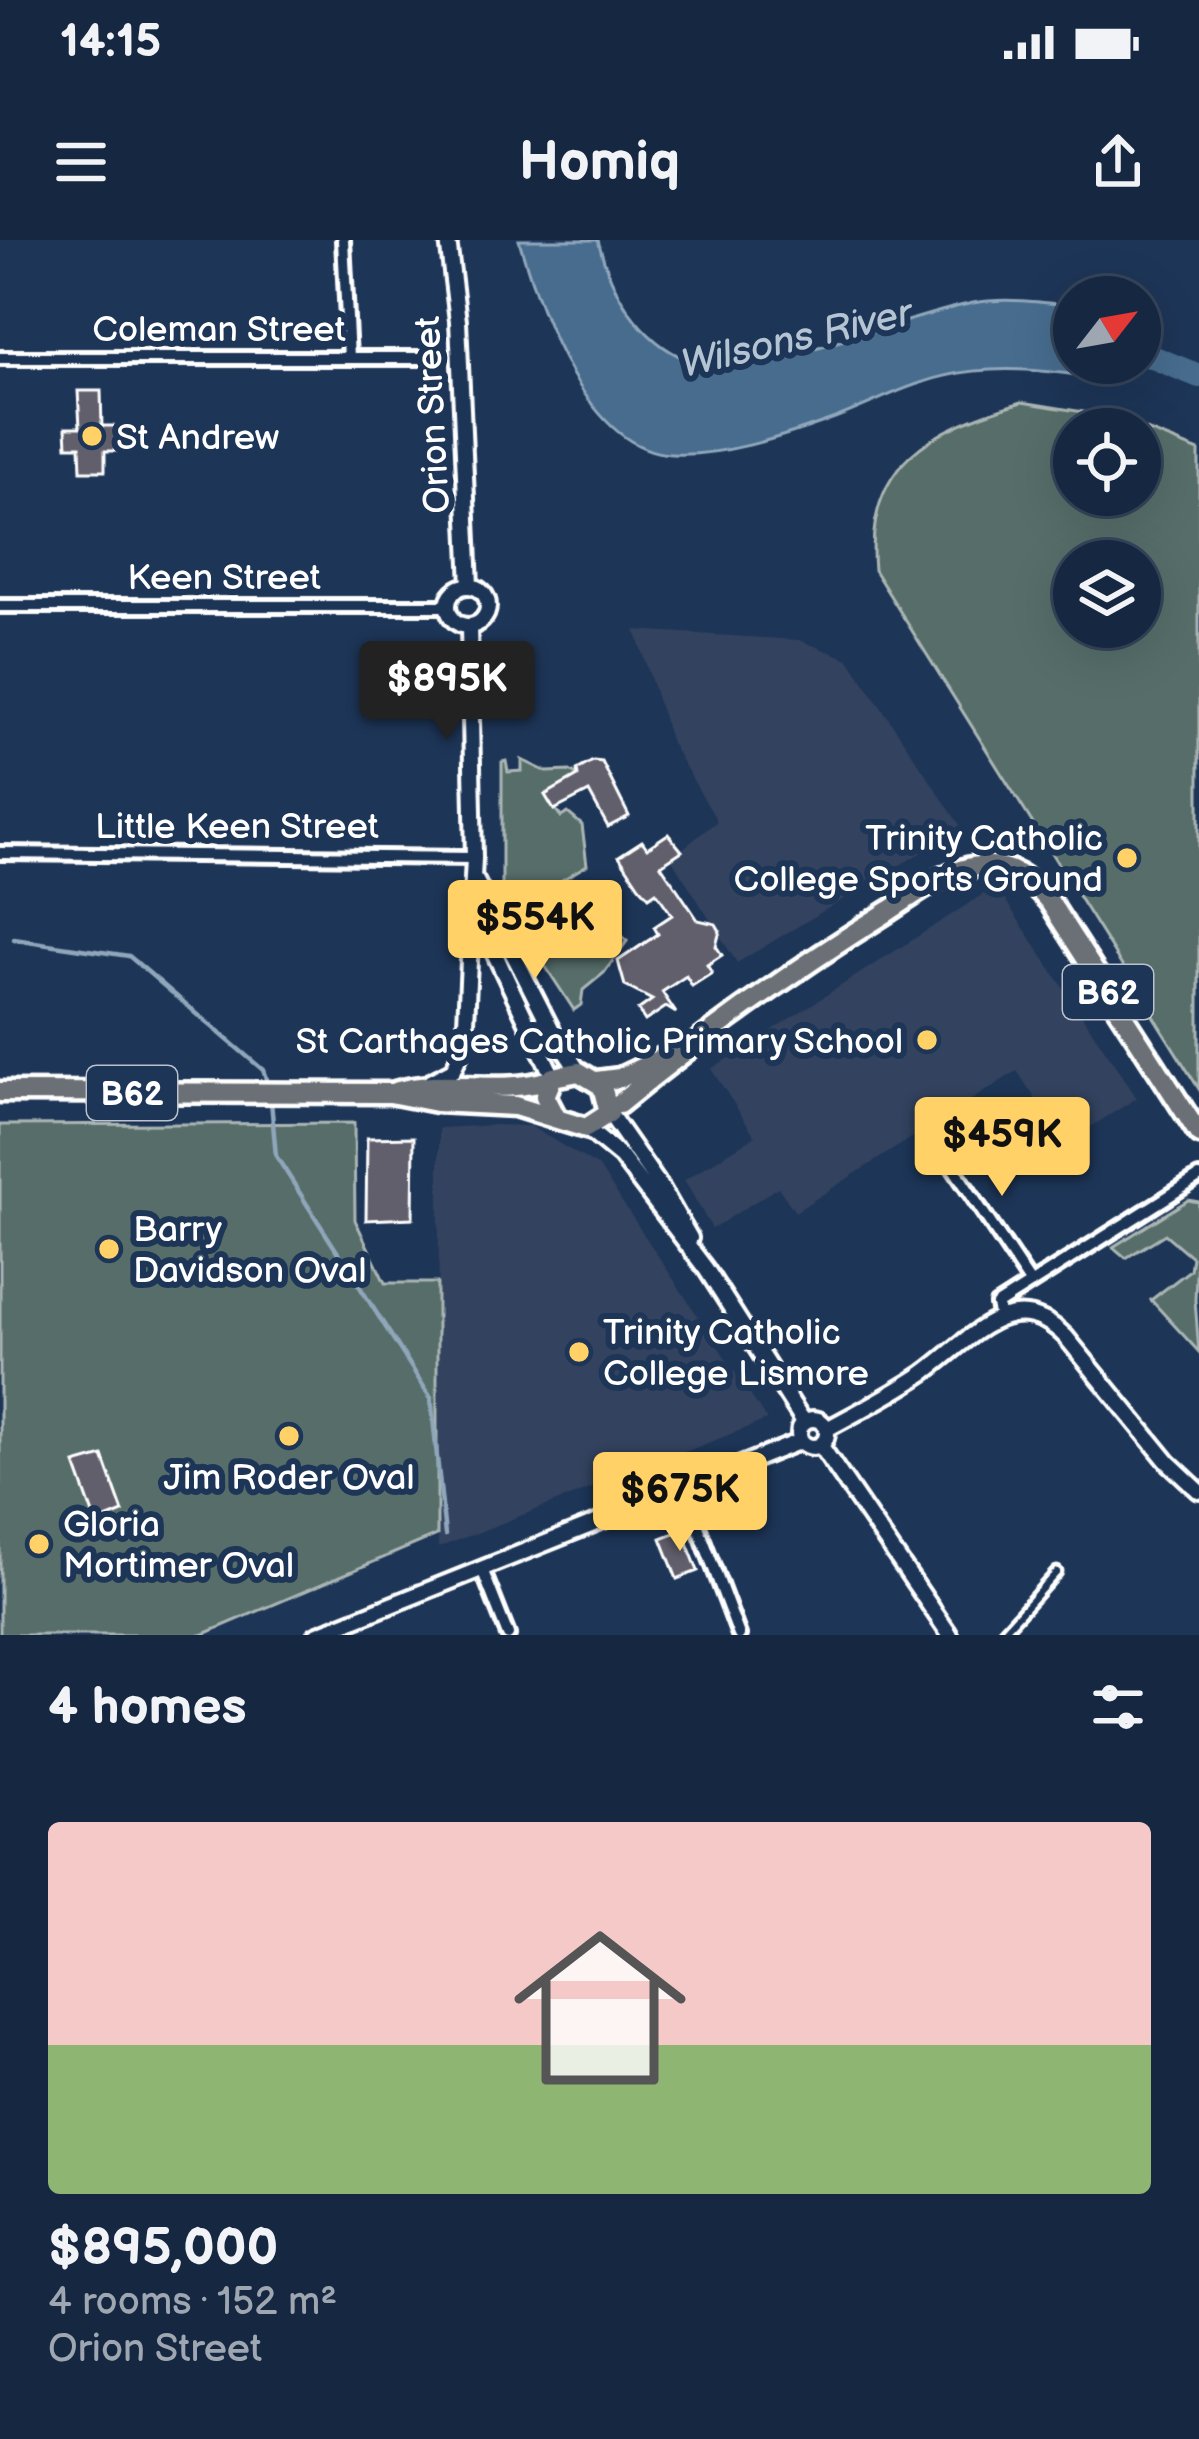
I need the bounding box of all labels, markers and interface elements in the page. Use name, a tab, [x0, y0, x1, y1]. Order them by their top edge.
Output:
text: 14:15	[60, 15, 161, 70]
icon: menu	[48, 129, 114, 195]
icon: share	[1085, 129, 1151, 195]
text: Homiq	[519, 130, 680, 195]
north arrow	[1053, 276, 1161, 384]
map controls	[1053, 276, 1161, 648]
water label: Wilsons River	[676, 289, 919, 389]
street label: Coleman Street	[92, 309, 346, 352]
street label: Orion Street	[407, 315, 460, 515]
button: locate	[1053, 408, 1161, 516]
place label: St Andrew	[116, 417, 279, 460]
marker: St Andrew	[79, 423, 105, 449]
button: layers	[1053, 540, 1161, 648]
street label: Keen Street	[127, 557, 321, 600]
pin: $895K	[363, 641, 531, 743]
text: $895K	[386, 656, 508, 703]
street label: Little Keen Street	[95, 806, 379, 849]
place label: Trinity Catholic College Sports Ground	[734, 818, 1103, 902]
marker: Trinity Catholic College Sports Ground	[1114, 845, 1140, 871]
pin: $554K	[451, 880, 619, 982]
text: $554K	[475, 895, 595, 942]
road number: B62	[1063, 965, 1153, 1019]
place label: St Carthages Catholic Primary School	[296, 1021, 903, 1064]
marker: St Carthages Catholic Primary School	[914, 1027, 940, 1053]
road number: B62	[87, 1066, 177, 1120]
pin: $459K	[918, 1097, 1086, 1199]
text: $459K	[942, 1112, 1062, 1159]
place label: Barry Davidson Oval	[133, 1209, 366, 1293]
marker: Barry Davidson Oval	[96, 1236, 122, 1262]
place label: Trinity Catholic College Lismore	[603, 1312, 869, 1396]
marker: Trinity Catholic College Lismore	[566, 1339, 592, 1365]
marker: Jim Roder Oval	[276, 1423, 302, 1449]
pin: $675K	[596, 1452, 764, 1554]
place label: Jim Roder Oval	[164, 1457, 414, 1500]
text: $675K	[620, 1467, 740, 1514]
place label: Gloria Mortimer Oval	[63, 1504, 294, 1588]
marker: Gloria Mortimer Oval	[26, 1531, 52, 1557]
icon: filters	[1085, 1674, 1151, 1740]
text: 4 homes	[48, 1677, 247, 1738]
icon: home	[492, 1900, 708, 2116]
text: $895,000	[48, 2218, 278, 2279]
text: 4 rooms · 152 m²	[48, 2279, 337, 2326]
text: Orion Street	[48, 2326, 262, 2373]

